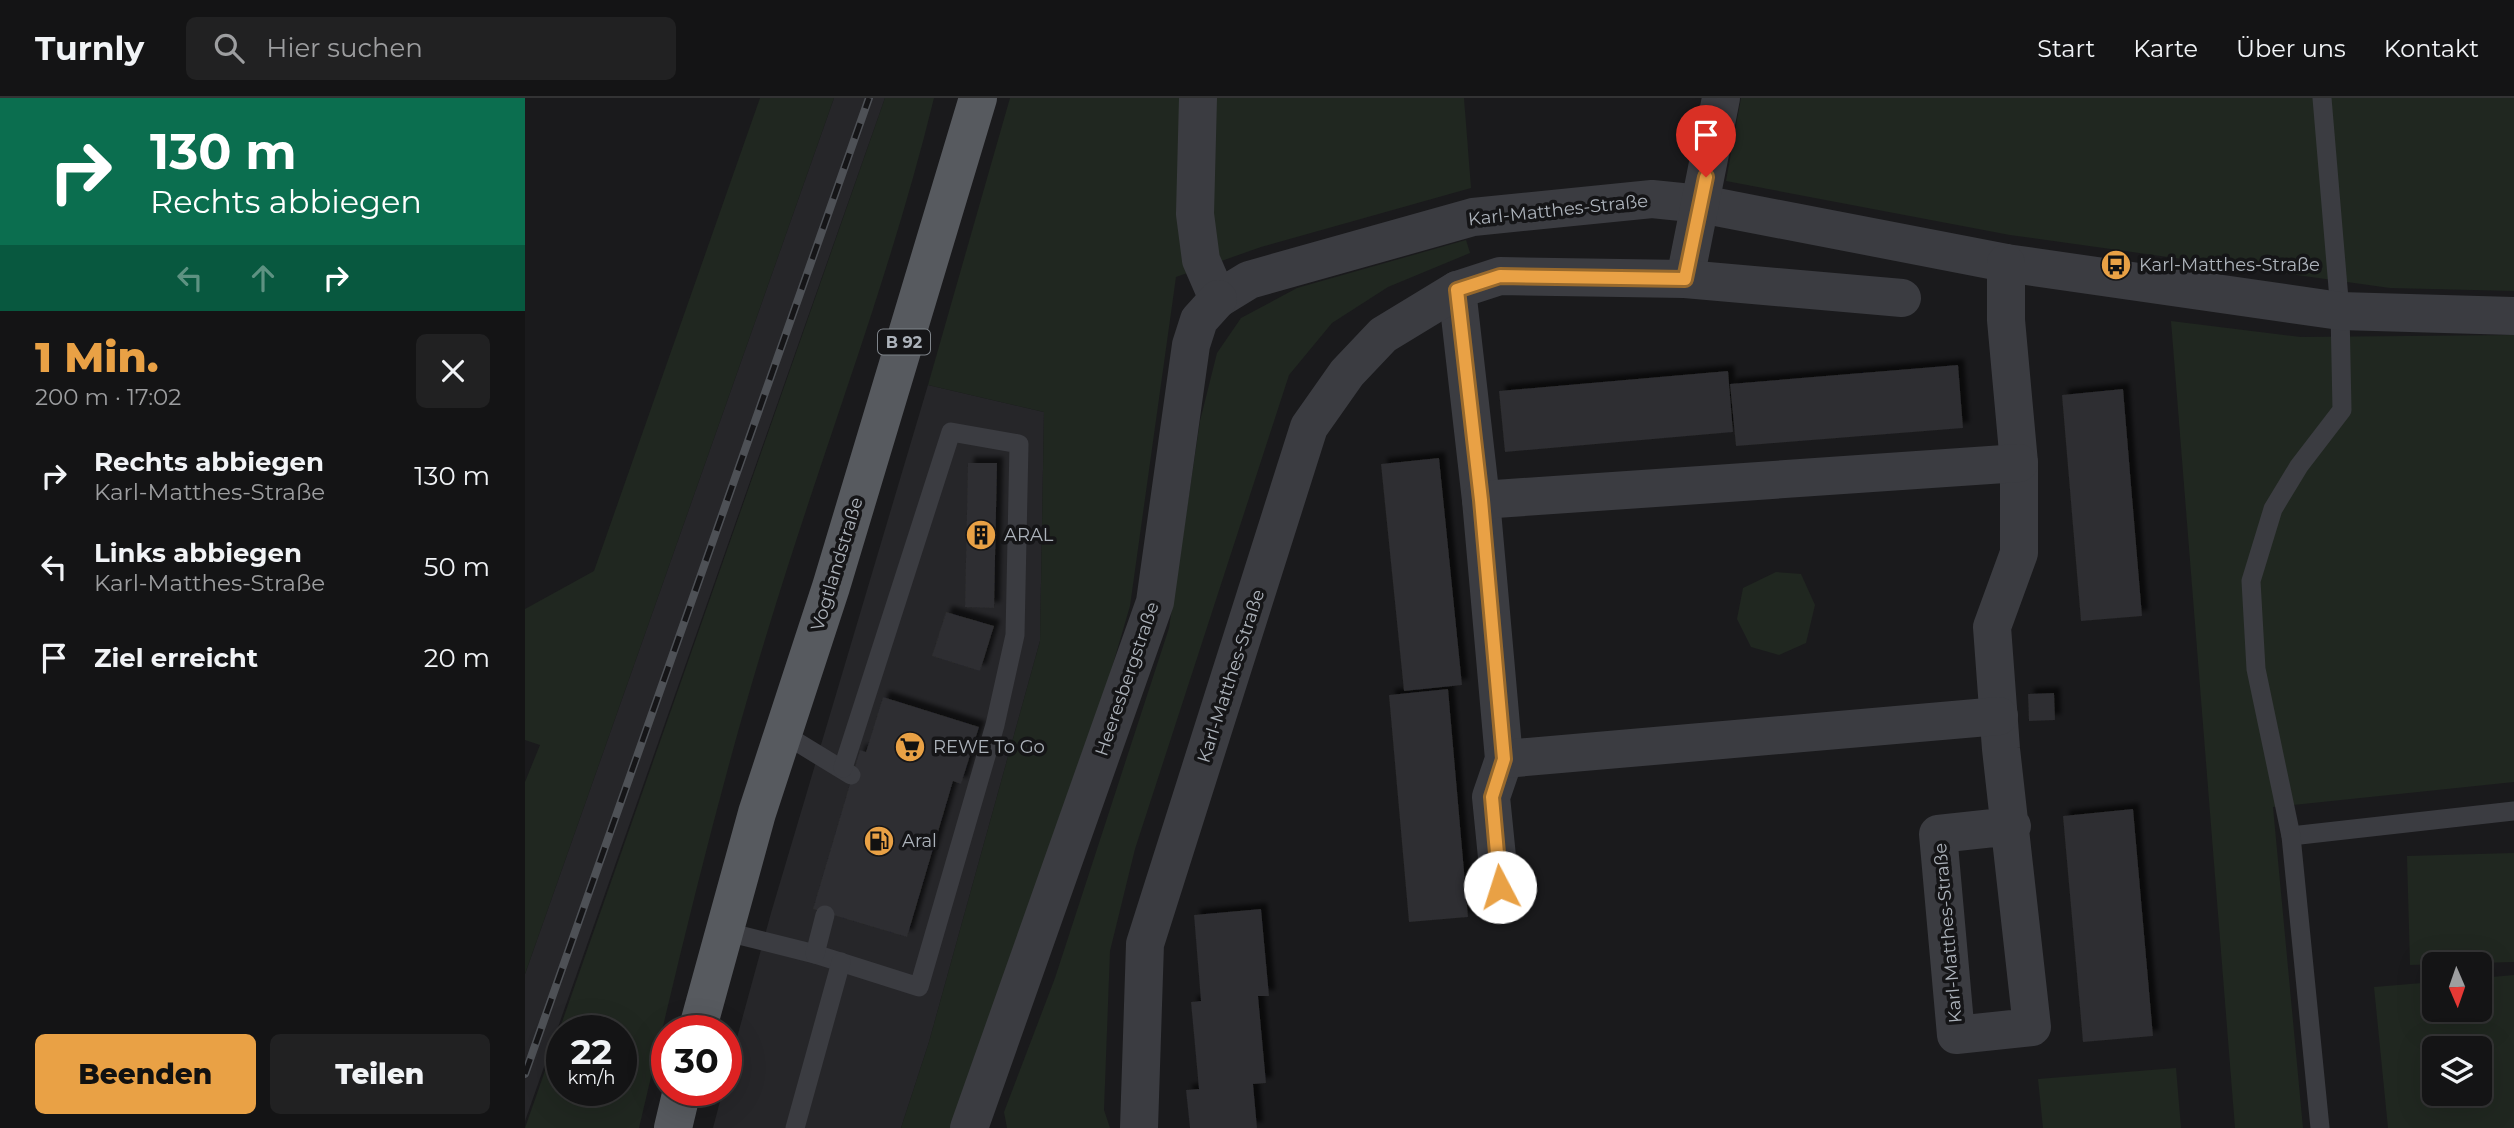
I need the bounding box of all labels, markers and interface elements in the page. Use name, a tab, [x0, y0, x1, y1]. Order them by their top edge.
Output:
search box	[186, 17, 676, 80]
text: Turnly	[35, 28, 144, 68]
icon: search	[210, 29, 248, 67]
text: Hier suchen	[266, 32, 423, 64]
text: Start	[2037, 34, 2095, 63]
text: Karte	[2133, 34, 2198, 63]
text: Über uns	[2236, 34, 2346, 63]
text: Kontakt	[2384, 34, 2479, 63]
pin	[1676, 105, 1736, 177]
icon: arrive	[1687, 116, 1725, 154]
text: 130 m	[150, 122, 297, 181]
icon: right	[35, 126, 126, 217]
text: Rechts abbiegen	[150, 182, 422, 221]
street label: Karl-Matthes-Straße	[1467, 190, 1649, 230]
bus stop icon: Karl-Matthes-Straße	[2099, 248, 2133, 282]
place label: Karl-Matthes-Straße	[2139, 254, 2320, 276]
icon: left	[171, 259, 209, 297]
icon: ahead	[244, 259, 282, 297]
icon: right	[317, 259, 355, 297]
road number: B 92	[878, 330, 930, 354]
text: 1 Min.	[35, 331, 159, 383]
button: close	[416, 334, 490, 408]
text: 200 m · 17:02	[35, 383, 181, 411]
text: Rechts abbiegen	[94, 446, 324, 478]
icon: right	[35, 457, 73, 495]
text: 130 m	[414, 460, 490, 492]
text: Karl-Matthes-Straße	[94, 478, 325, 506]
street label: Vogtlandstraße	[806, 494, 868, 633]
building icon: ARAL	[964, 518, 998, 552]
place label: ARAL	[1004, 524, 1054, 546]
text: Links abbiegen	[94, 537, 302, 569]
icon: left	[35, 548, 73, 586]
text: 50 m	[424, 551, 490, 583]
text: Karl-Matthes-Straße	[94, 569, 325, 597]
street label: Karl-Matthes-Straße	[1193, 586, 1269, 765]
street label: Heeresbergstraße	[1090, 599, 1164, 759]
icon: arrive	[35, 639, 73, 677]
text: Ziel erreicht	[94, 642, 258, 674]
text: 20 m	[424, 642, 490, 674]
supermarket icon: REWE To Go	[893, 730, 927, 764]
place label: REWE To Go	[933, 736, 1045, 758]
fuel station icon: Aral	[862, 824, 896, 858]
place label: Aral	[902, 830, 937, 852]
street label: Karl-Matthes-Straße	[1929, 842, 1967, 1024]
position arrow	[1463, 850, 1537, 924]
north arrow	[2422, 952, 2492, 1022]
map controls	[2422, 952, 2492, 1106]
speed limit sign: 30	[651, 1015, 742, 1106]
text: 22	[571, 1030, 612, 1073]
button: Beenden	[35, 1034, 256, 1114]
button: Teilen	[270, 1034, 490, 1114]
button: layers	[2422, 1036, 2492, 1106]
text: km/h	[567, 1067, 616, 1089]

